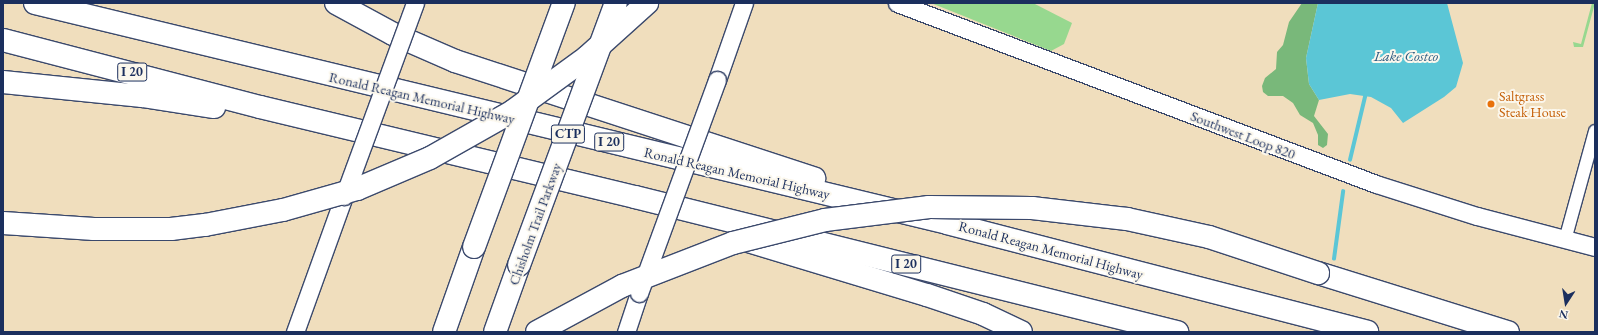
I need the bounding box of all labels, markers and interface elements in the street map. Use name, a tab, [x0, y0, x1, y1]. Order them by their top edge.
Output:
water label: Lake Costco	[1374, 47, 1438, 65]
road number: I 20	[117, 61, 147, 83]
street label: Ronald Reagan Memorial Highway	[327, 68, 517, 128]
place label: Saltgrass Steak House	[1499, 88, 1566, 120]
marker: Saltgrass Steak House	[1486, 99, 1496, 109]
street label: Southwest Loop 820	[1188, 107, 1298, 163]
road number: CTP	[550, 123, 586, 145]
road number: I 20	[594, 131, 624, 153]
street label: Ronald Reagan Memorial Highway	[642, 143, 832, 203]
street label: Chisholm Trail Parkway	[505, 161, 565, 287]
street label: Ronald Reagan Memorial Highway	[957, 217, 1145, 283]
road number: I 20	[891, 253, 921, 275]
north arrow	[1546, 283, 1586, 323]
text: N	[1558, 307, 1569, 323]

